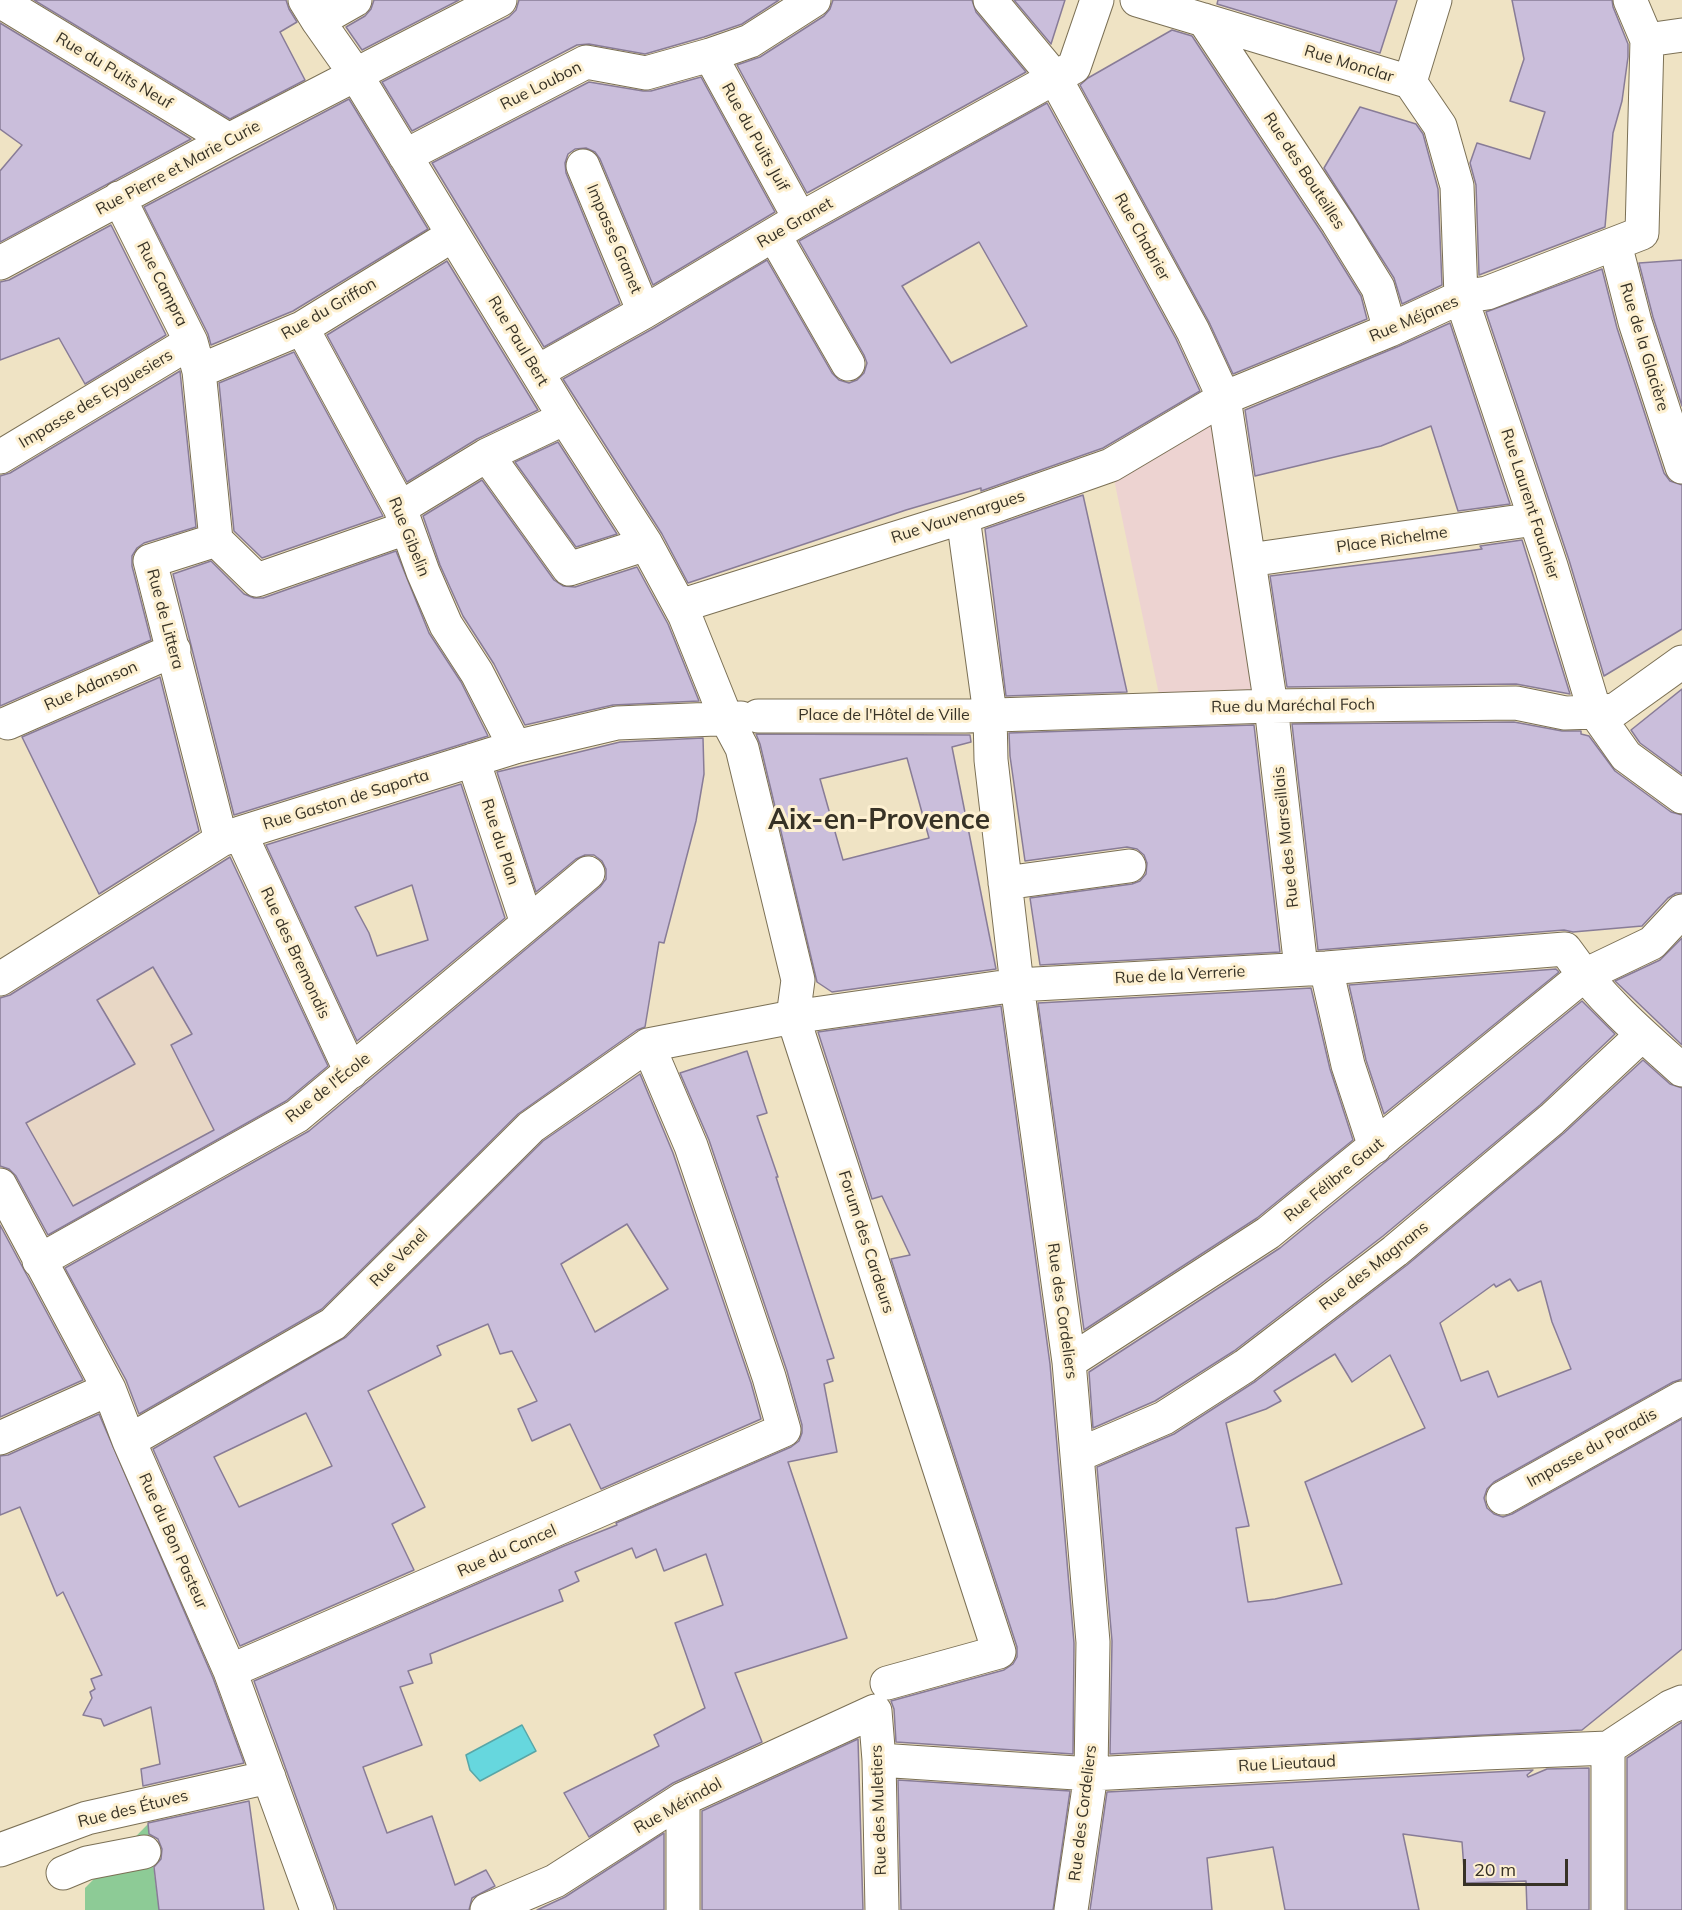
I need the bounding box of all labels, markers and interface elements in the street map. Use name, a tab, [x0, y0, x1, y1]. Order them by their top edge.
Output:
street label: Rue du Puits Neuf	[52, 29, 176, 113]
street label: Rue Monclar	[1302, 41, 1396, 87]
street label: Rue Loubon	[497, 57, 585, 115]
street label: Rue du Puits Juif	[717, 79, 793, 195]
street label: Rue des Bouteilles	[1259, 109, 1349, 233]
street label: Rue Pierre et Marie Curie	[93, 117, 263, 219]
street label: Impasse Granet	[582, 181, 646, 297]
street label: Rue Chabrier	[1110, 190, 1174, 284]
street label: Rue Granet	[754, 194, 836, 252]
street label: Rue Campra	[132, 238, 192, 330]
street label: Rue du Griffon	[278, 274, 380, 344]
street label: Rue de la Glacière	[1615, 281, 1673, 413]
street label: Rue Méjanes	[1367, 292, 1461, 346]
street label: Rue Paul Bert	[484, 293, 552, 389]
street label: Impasse des Eyguesiers	[16, 345, 176, 453]
street label: Rue Laurent Fauchier	[1497, 426, 1563, 582]
street label: Rue Vauvenargues	[889, 486, 1027, 548]
street label: Rue Gibelin	[384, 494, 434, 580]
street label: Place Richelme	[1335, 523, 1449, 557]
street label: Rue de Littera	[142, 567, 188, 671]
street label: Rue Adanson	[41, 657, 141, 715]
street label: Rue du Maréchal Foch	[1211, 695, 1375, 717]
street label: Place de l'Hôtel de Ville	[798, 705, 970, 725]
street label: Rue des Marseillais	[1269, 765, 1303, 909]
street label: Rue Gaston de Saporta	[261, 766, 431, 834]
street label: Rue du Plan	[477, 797, 523, 887]
district label: Aix-en-Provence	[768, 804, 990, 838]
street label: Rue des Bremondis	[256, 884, 334, 1022]
street label: Rue de la Verrerie	[1114, 962, 1246, 988]
street label: Rue de l'École	[282, 1049, 374, 1127]
street label: Rue Félibre Gaut	[1280, 1134, 1388, 1226]
street label: Forum des Cardeurs	[834, 1168, 898, 1316]
street label: Rue des Magnans	[1316, 1218, 1432, 1314]
street label: Rue Venel	[366, 1225, 432, 1291]
street label: Rue des Cordeliers	[1043, 1242, 1081, 1380]
street label: Impasse du Paradis	[1524, 1404, 1660, 1492]
street label: Rue du Bon Pasteur	[134, 1470, 212, 1612]
street label: Rue du Cancel	[455, 1521, 559, 1581]
street label: Rue des Muletiers	[867, 1744, 891, 1876]
street label: Rue des Cordeliers	[1065, 1744, 1101, 1882]
street label: Rue Lieutaud	[1238, 1752, 1336, 1776]
street label: Rue Mérindol	[631, 1774, 725, 1838]
street label: Rue des Étuves	[76, 1786, 190, 1832]
scale bar	[1466, 1847, 1571, 1885]
text: 20 m	[1474, 1858, 1516, 1881]

